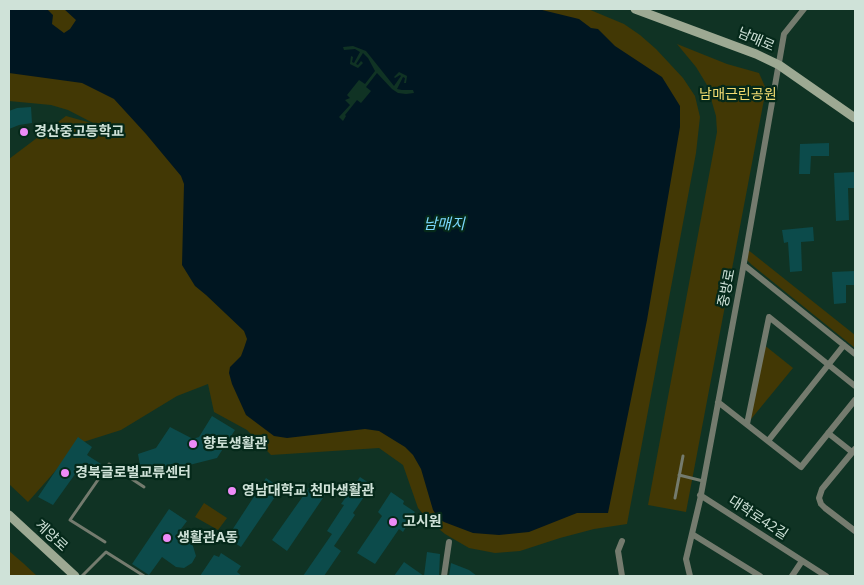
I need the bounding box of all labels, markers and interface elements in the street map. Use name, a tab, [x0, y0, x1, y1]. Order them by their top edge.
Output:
street label: 남매로	[735, 25, 777, 55]
park label: 남매근린공원	[699, 87, 777, 103]
place label: 경산중고등학교	[34, 124, 124, 140]
marker: 경산중고등학교	[18, 126, 30, 138]
water label: 남매지	[423, 216, 465, 234]
street label: 중방로	[715, 267, 739, 309]
place label: 향토생활관	[203, 436, 267, 452]
marker: 향토생활관	[187, 438, 199, 450]
place label: 경북글로벌교류센터	[75, 465, 191, 481]
marker: 경북글로벌교류센터	[59, 467, 71, 479]
place label: 영남대학교 천마생활관	[242, 483, 374, 499]
marker: 영남대학교 천마생활관	[226, 485, 238, 497]
street label: 대학로42길	[725, 493, 791, 543]
place label: 고시원	[403, 514, 442, 530]
marker: 고시원	[387, 516, 399, 528]
street label: 계양로	[31, 517, 71, 555]
place label: 생활관A동	[177, 530, 238, 546]
marker: 생활관A동	[161, 532, 173, 544]

